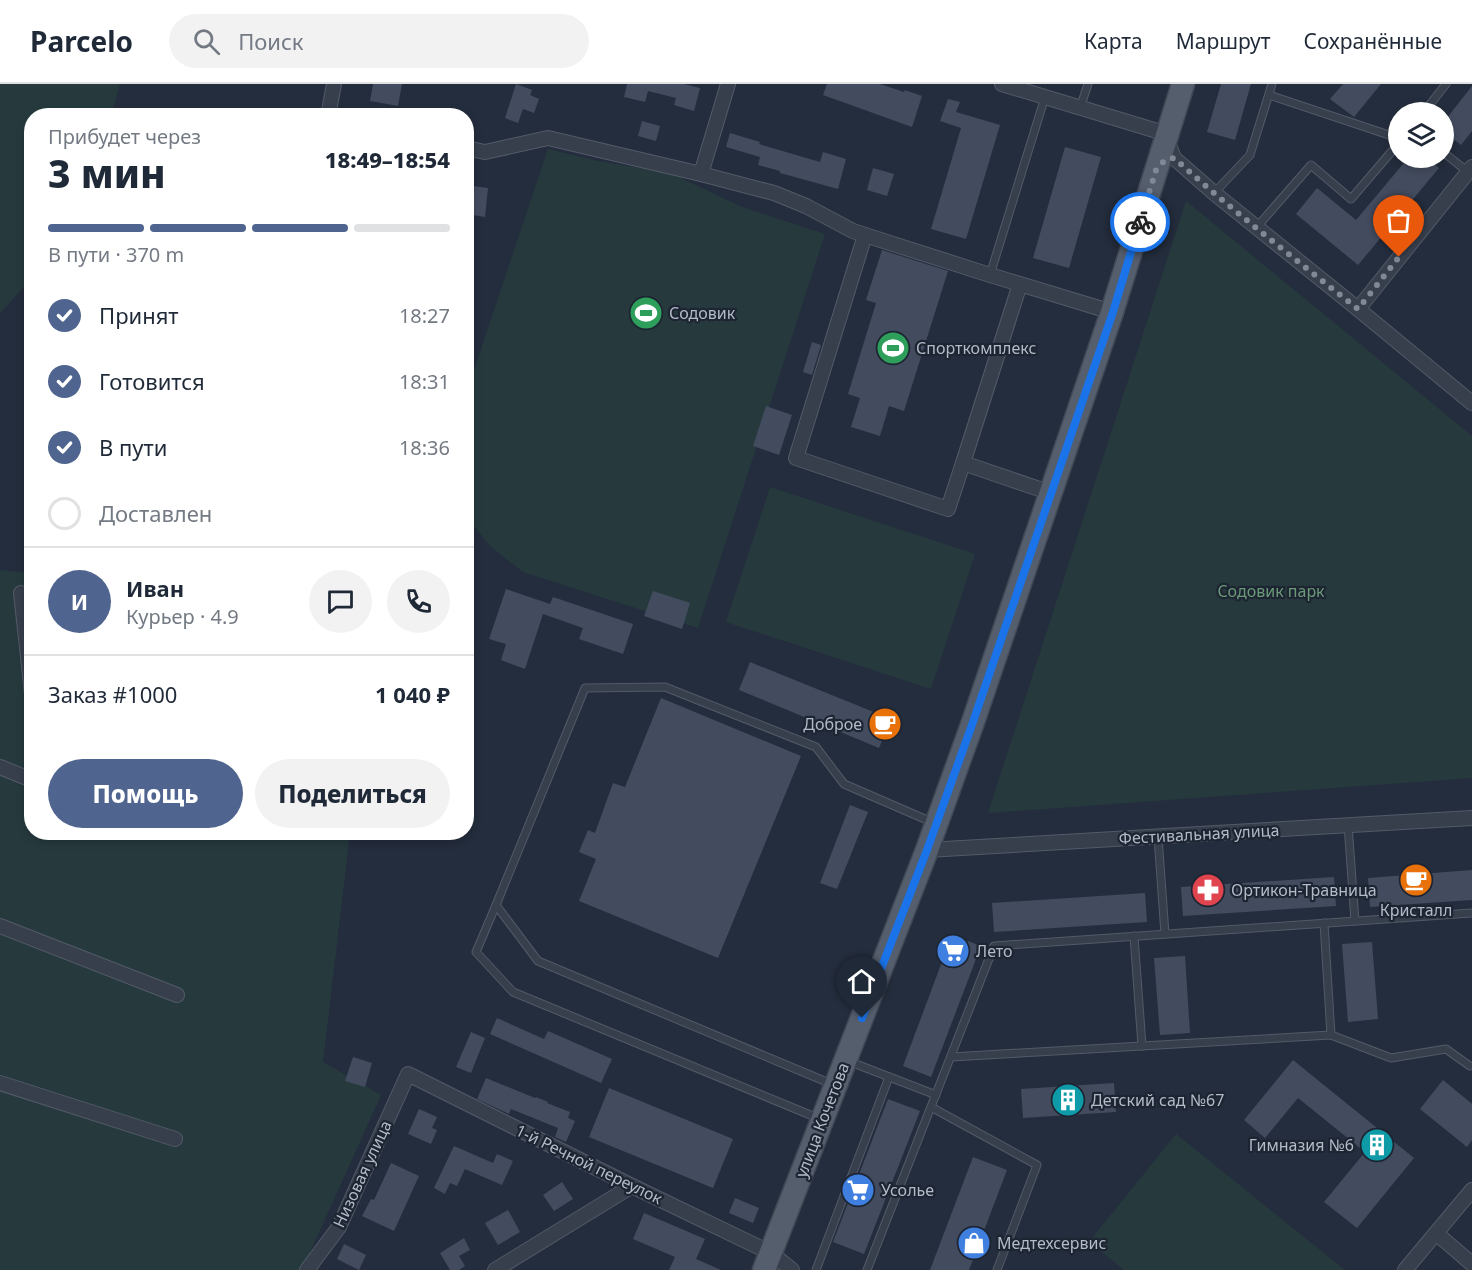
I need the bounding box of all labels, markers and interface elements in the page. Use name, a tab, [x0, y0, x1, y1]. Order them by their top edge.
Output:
search box	[169, 14, 589, 68]
text: Parcelo	[30, 22, 133, 60]
icon: search	[190, 25, 223, 58]
text: Поиск	[238, 26, 304, 56]
text: Карта	[1084, 27, 1143, 55]
text: Маршрут	[1176, 27, 1271, 55]
text: Сохранённые	[1304, 27, 1442, 55]
map controls	[1388, 102, 1454, 168]
button: layers	[1388, 102, 1454, 168]
text: Прибудет через	[48, 123, 201, 150]
text: 18:49–18:54	[325, 144, 450, 174]
text: 3 мин	[48, 146, 166, 199]
courier	[1110, 192, 1170, 252]
pin	[1373, 195, 1424, 257]
icon: bag	[1382, 204, 1415, 237]
icon: bike	[1124, 206, 1157, 239]
text: В пути · 370 m	[48, 241, 184, 268]
sports icon: Содовик	[628, 295, 664, 331]
icon: check	[48, 299, 81, 332]
text: Принят	[99, 300, 179, 330]
text: 18:27	[399, 302, 450, 329]
place label: Содовик	[669, 302, 736, 324]
sports icon: Спорткомплекс	[875, 330, 911, 366]
place label: Спорткомплекс	[916, 337, 1036, 359]
icon: check	[48, 365, 81, 398]
text: Готовится	[99, 366, 205, 396]
text: 18:31	[399, 368, 450, 395]
icon: check	[48, 431, 81, 464]
text: В пути	[99, 432, 167, 462]
text: 18:36	[399, 434, 450, 461]
text: Доставлен	[99, 498, 212, 528]
button: chat	[309, 570, 372, 633]
button: phone	[387, 570, 450, 633]
text: Иван	[126, 573, 184, 603]
park label: Содовик парк	[1217, 580, 1325, 602]
text: И	[71, 586, 88, 616]
text: Курьер · 4.9	[126, 603, 239, 630]
text: Заказ #1000	[48, 679, 177, 709]
text: 1 040 ₽	[375, 679, 450, 709]
cafe icon: Доброе	[867, 706, 903, 742]
place label: Доброе	[803, 713, 862, 735]
button: Помощь	[48, 759, 243, 828]
button: Поделиться	[255, 759, 450, 828]
street label: Фестивальная улица	[1118, 819, 1280, 849]
cafe icon: Кристалл	[1398, 862, 1434, 898]
pharmacy icon: Ортикон-Травница	[1190, 872, 1226, 908]
place label: Ортикон-Травница	[1231, 879, 1377, 901]
place label: Кристалл	[1380, 899, 1452, 921]
supermarket icon: Лето	[935, 933, 971, 969]
place label: Лето	[976, 940, 1013, 962]
pin	[836, 956, 887, 1018]
icon: home	[845, 965, 878, 998]
street label: улица Кочетова	[790, 1059, 854, 1181]
building icon: Детский сад №67	[1050, 1082, 1086, 1118]
place label: Детский сад №67	[1091, 1089, 1224, 1111]
street label: Низовая улица	[328, 1117, 396, 1231]
street label: 1-й Речной переулок	[512, 1119, 667, 1209]
building icon: Гимназия №6	[1359, 1127, 1395, 1163]
place label: Гимназия №6	[1249, 1134, 1354, 1156]
supermarket icon: Усолье	[840, 1172, 876, 1208]
place label: Усолье	[881, 1179, 934, 1201]
shop icon: Медтехсервис	[956, 1225, 992, 1261]
place label: Медтехсервис	[997, 1232, 1107, 1254]

